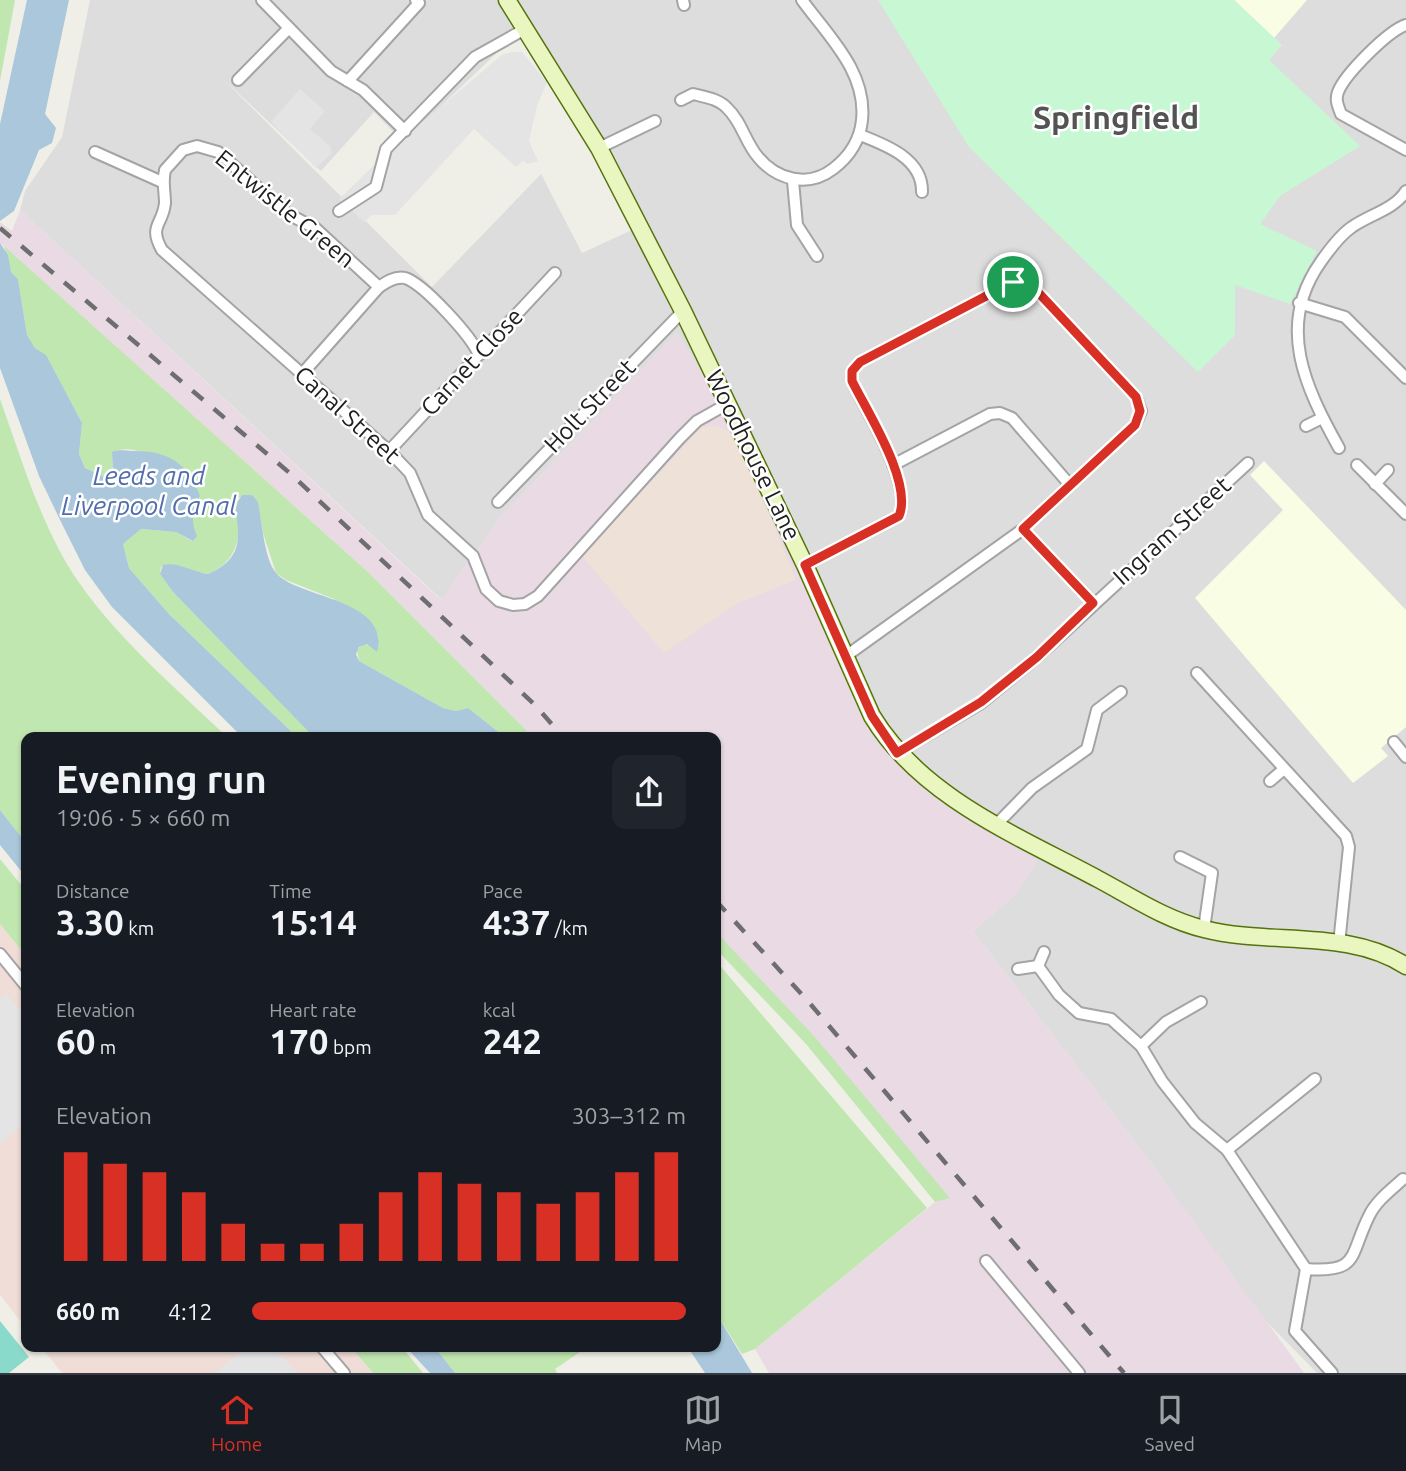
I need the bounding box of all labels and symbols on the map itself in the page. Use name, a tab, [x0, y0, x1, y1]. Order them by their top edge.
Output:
district label: Springfield	[1033, 99, 1199, 135]
street label: Entwistle Green	[210, 144, 360, 273]
pin	[983, 252, 1043, 312]
street label: Carnet Close	[415, 302, 528, 421]
street label: Holt Street	[539, 353, 641, 458]
street label: Canal Street	[289, 360, 406, 469]
street label: Woodhouse Lane	[701, 365, 806, 544]
water label: Leeds and Liverpool Canal	[61, 461, 237, 520]
street label: Ingram Street	[1108, 471, 1236, 590]

